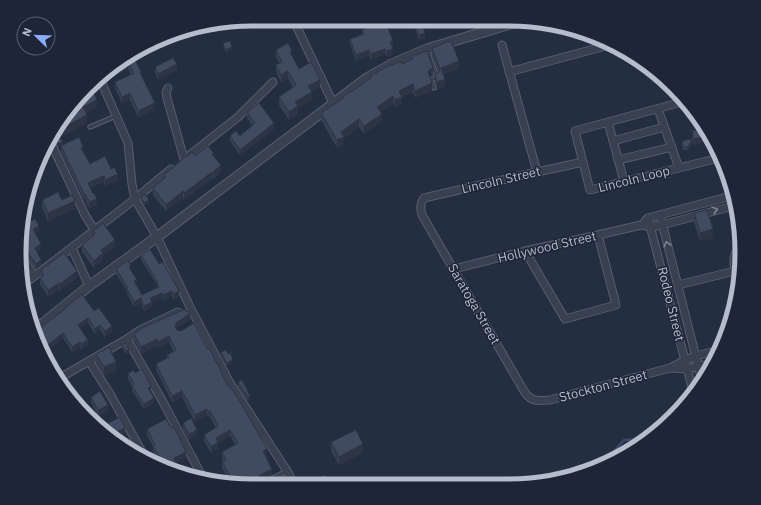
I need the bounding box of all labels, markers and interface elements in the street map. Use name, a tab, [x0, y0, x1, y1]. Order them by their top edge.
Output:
north arrow	[16, 16, 56, 56]
text: N	[19, 26, 35, 38]
street label: Lincoln Loop	[596, 162, 672, 196]
street label: Lincoln Street	[460, 163, 542, 197]
one-way arrow	[712, 207, 719, 215]
street label: Hollywood Street	[496, 227, 598, 267]
one-way arrow	[663, 241, 672, 248]
street label: Saratoga Street	[444, 261, 504, 347]
street label: Rodeo Street	[654, 265, 688, 343]
street label: Stockton Street	[557, 366, 649, 406]

